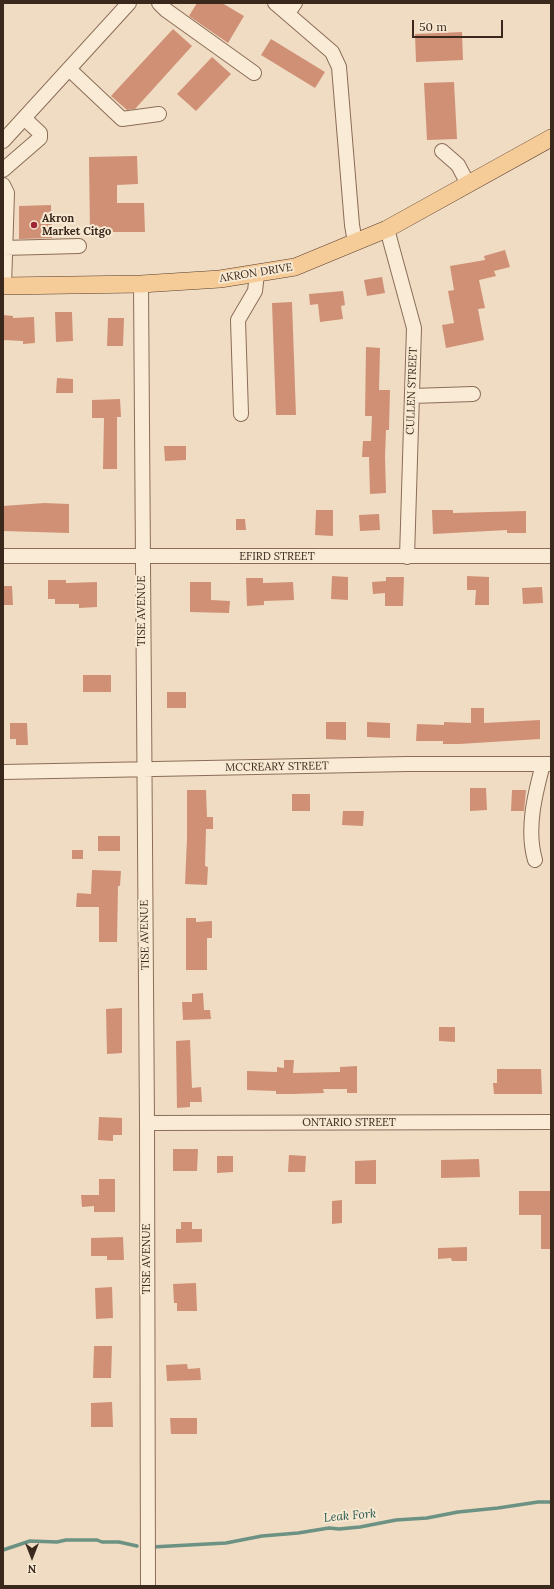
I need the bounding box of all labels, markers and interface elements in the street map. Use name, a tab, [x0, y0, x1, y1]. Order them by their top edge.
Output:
scale bar	[414, 12, 505, 38]
text: 50 m	[419, 19, 447, 34]
place label: Akron Market Citgo	[42, 212, 111, 238]
marker: Akron Market Citgo	[29, 220, 39, 230]
street label: AKRON DRIVE	[218, 261, 294, 285]
street label: CULLEN STREET	[404, 347, 420, 435]
street label: EFIRD STREET	[239, 550, 315, 564]
street label: TISE AVENUE	[135, 576, 149, 646]
street label: MCCREARY STREET	[225, 759, 329, 775]
street label: TISE AVENUE	[138, 900, 152, 970]
street label: ONTARIO STREET	[302, 1116, 396, 1130]
street label: TISE AVENUE	[140, 1224, 154, 1294]
water label: Leak Fork	[323, 1507, 377, 1525]
north arrow	[12, 1537, 52, 1577]
text: N	[28, 1562, 36, 1576]

